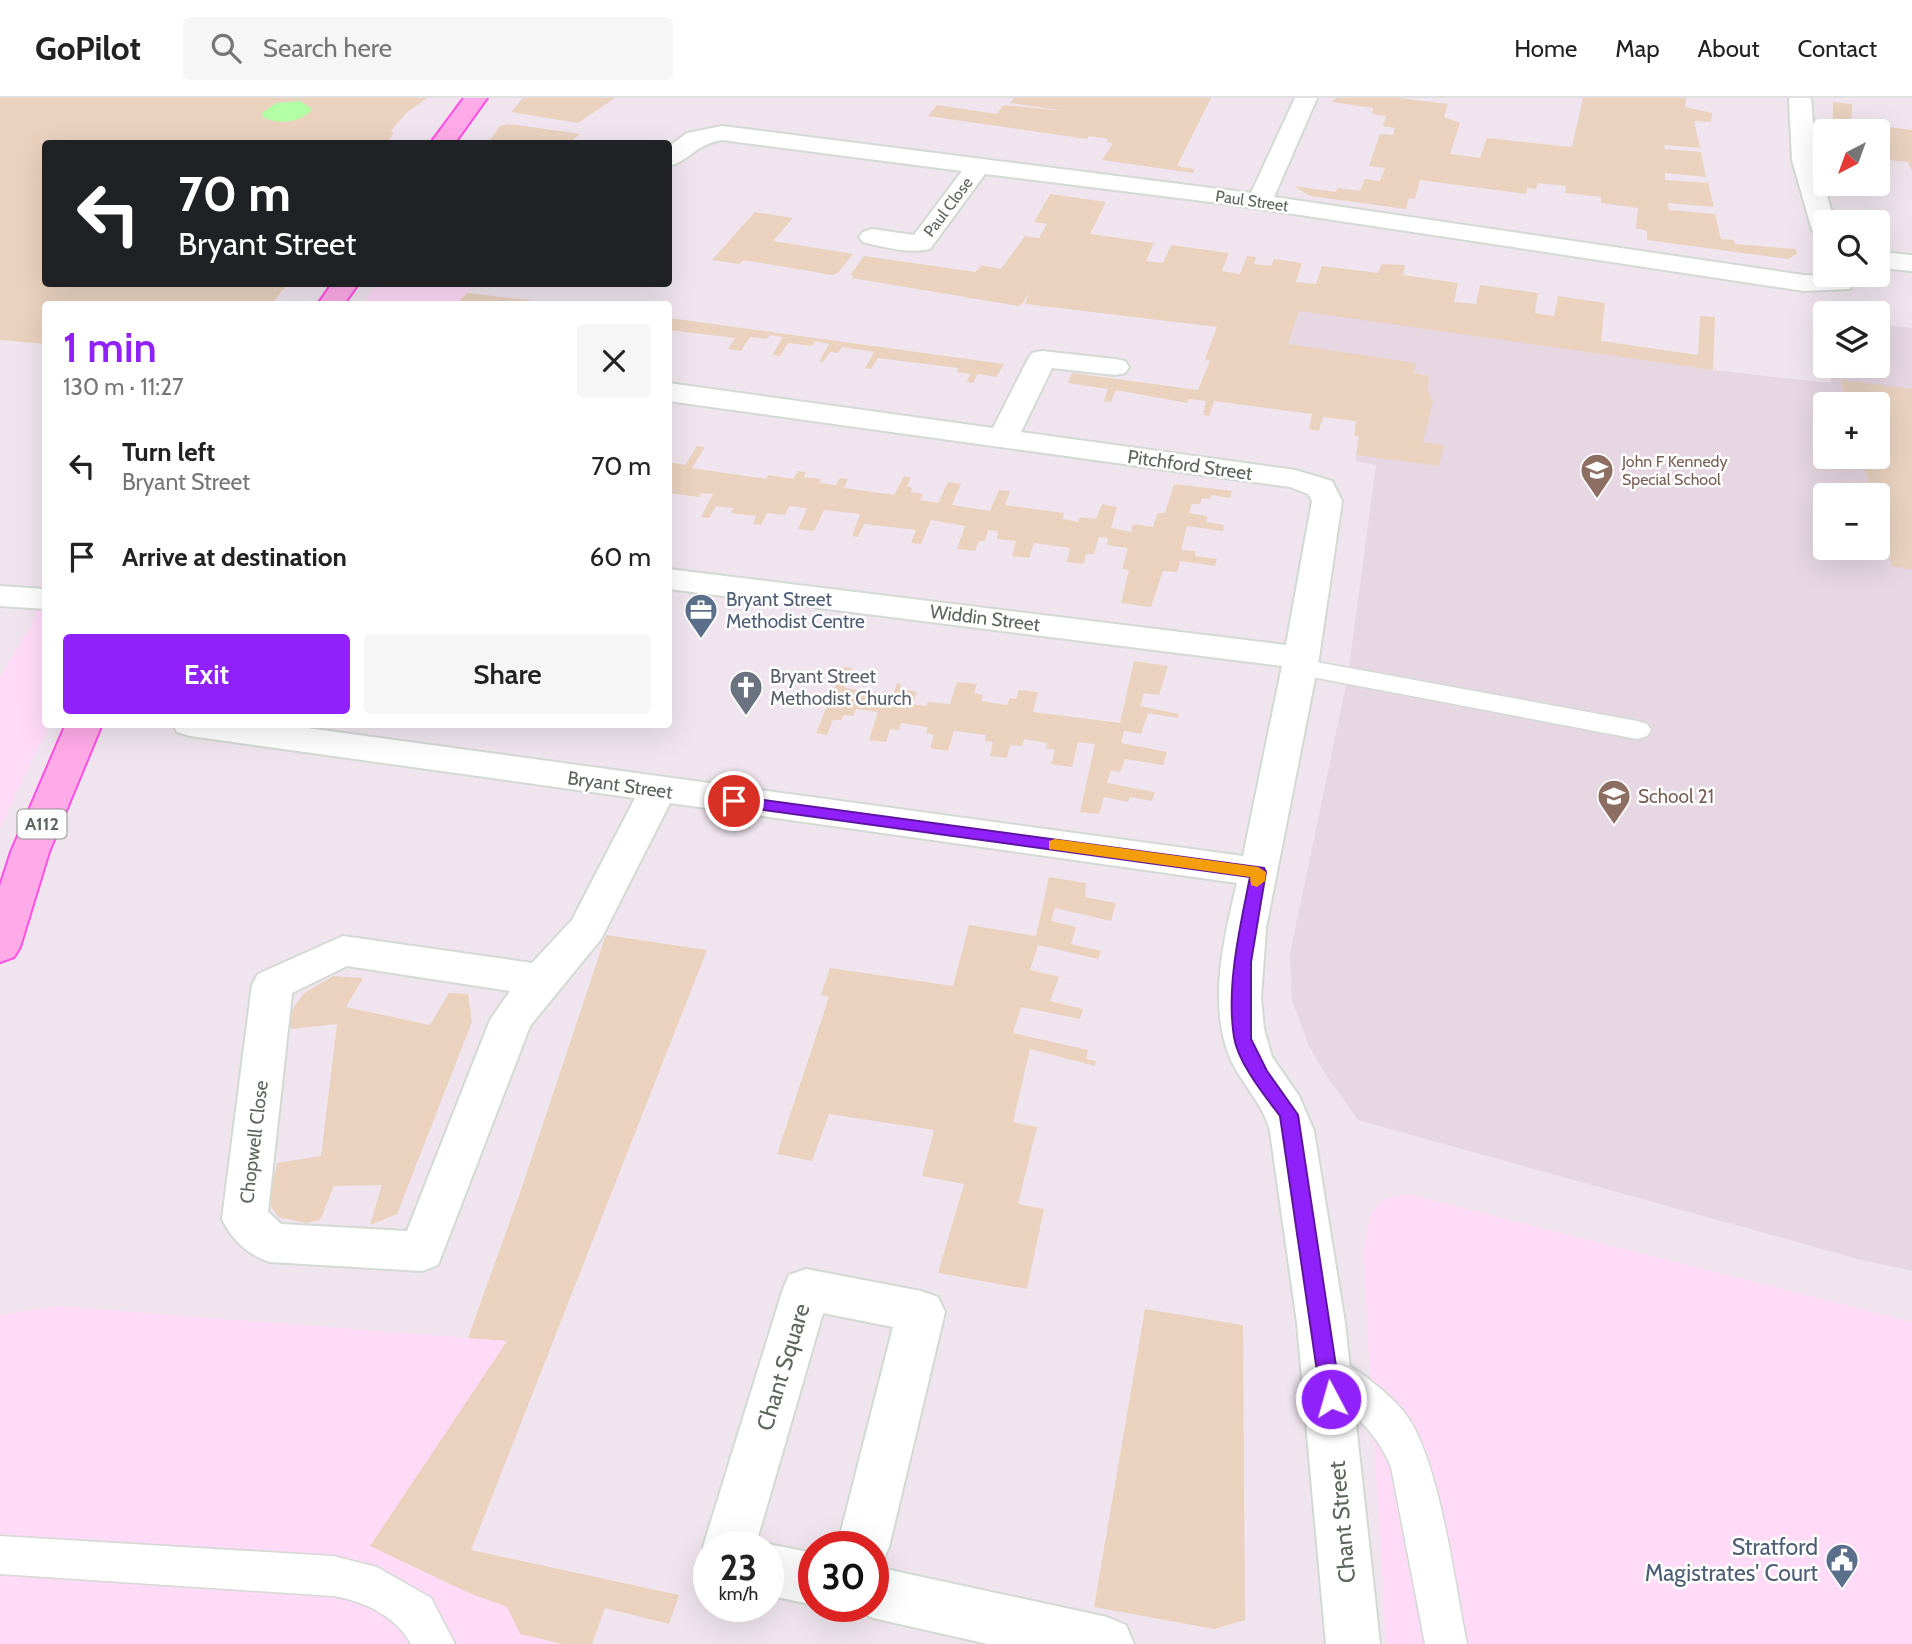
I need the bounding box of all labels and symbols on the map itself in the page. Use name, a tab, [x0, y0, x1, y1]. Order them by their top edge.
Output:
north arrow	[1813, 119, 1890, 196]
street label: Paul Close	[919, 174, 977, 240]
street label: Paul Street	[1214, 186, 1290, 216]
street label: Pitchford Street	[1126, 445, 1255, 485]
school or university icon: John F Kennedy Special School	[1578, 451, 1616, 500]
place label: John F Kennedy Special School	[1621, 452, 1728, 489]
place label: Bryant Street Methodist Centre	[726, 588, 865, 633]
office icon: Bryant Street Methodist Centre	[682, 591, 720, 640]
street label: Widdin Street	[929, 600, 1042, 636]
place label: Bryant Street Methodist Church	[770, 665, 912, 710]
church icon: Bryant Street Methodist Church	[727, 668, 765, 717]
street label: Bryant Street	[566, 766, 675, 804]
pin	[704, 771, 764, 831]
school or university icon: School 21	[1595, 777, 1633, 826]
place label: School 21	[1638, 785, 1714, 808]
road number: A112	[18, 810, 66, 838]
street label: Chopwell Close	[235, 1079, 273, 1205]
street label: Chant Square	[750, 1300, 816, 1434]
position arrow	[1294, 1362, 1368, 1436]
street label: Chant Street	[1323, 1460, 1361, 1584]
speed limit sign: 30	[798, 1531, 889, 1622]
place label: Stratford Magistrates' Court	[1645, 1533, 1818, 1587]
public building icon: Stratford Magistrates' Court	[1823, 1541, 1861, 1590]

